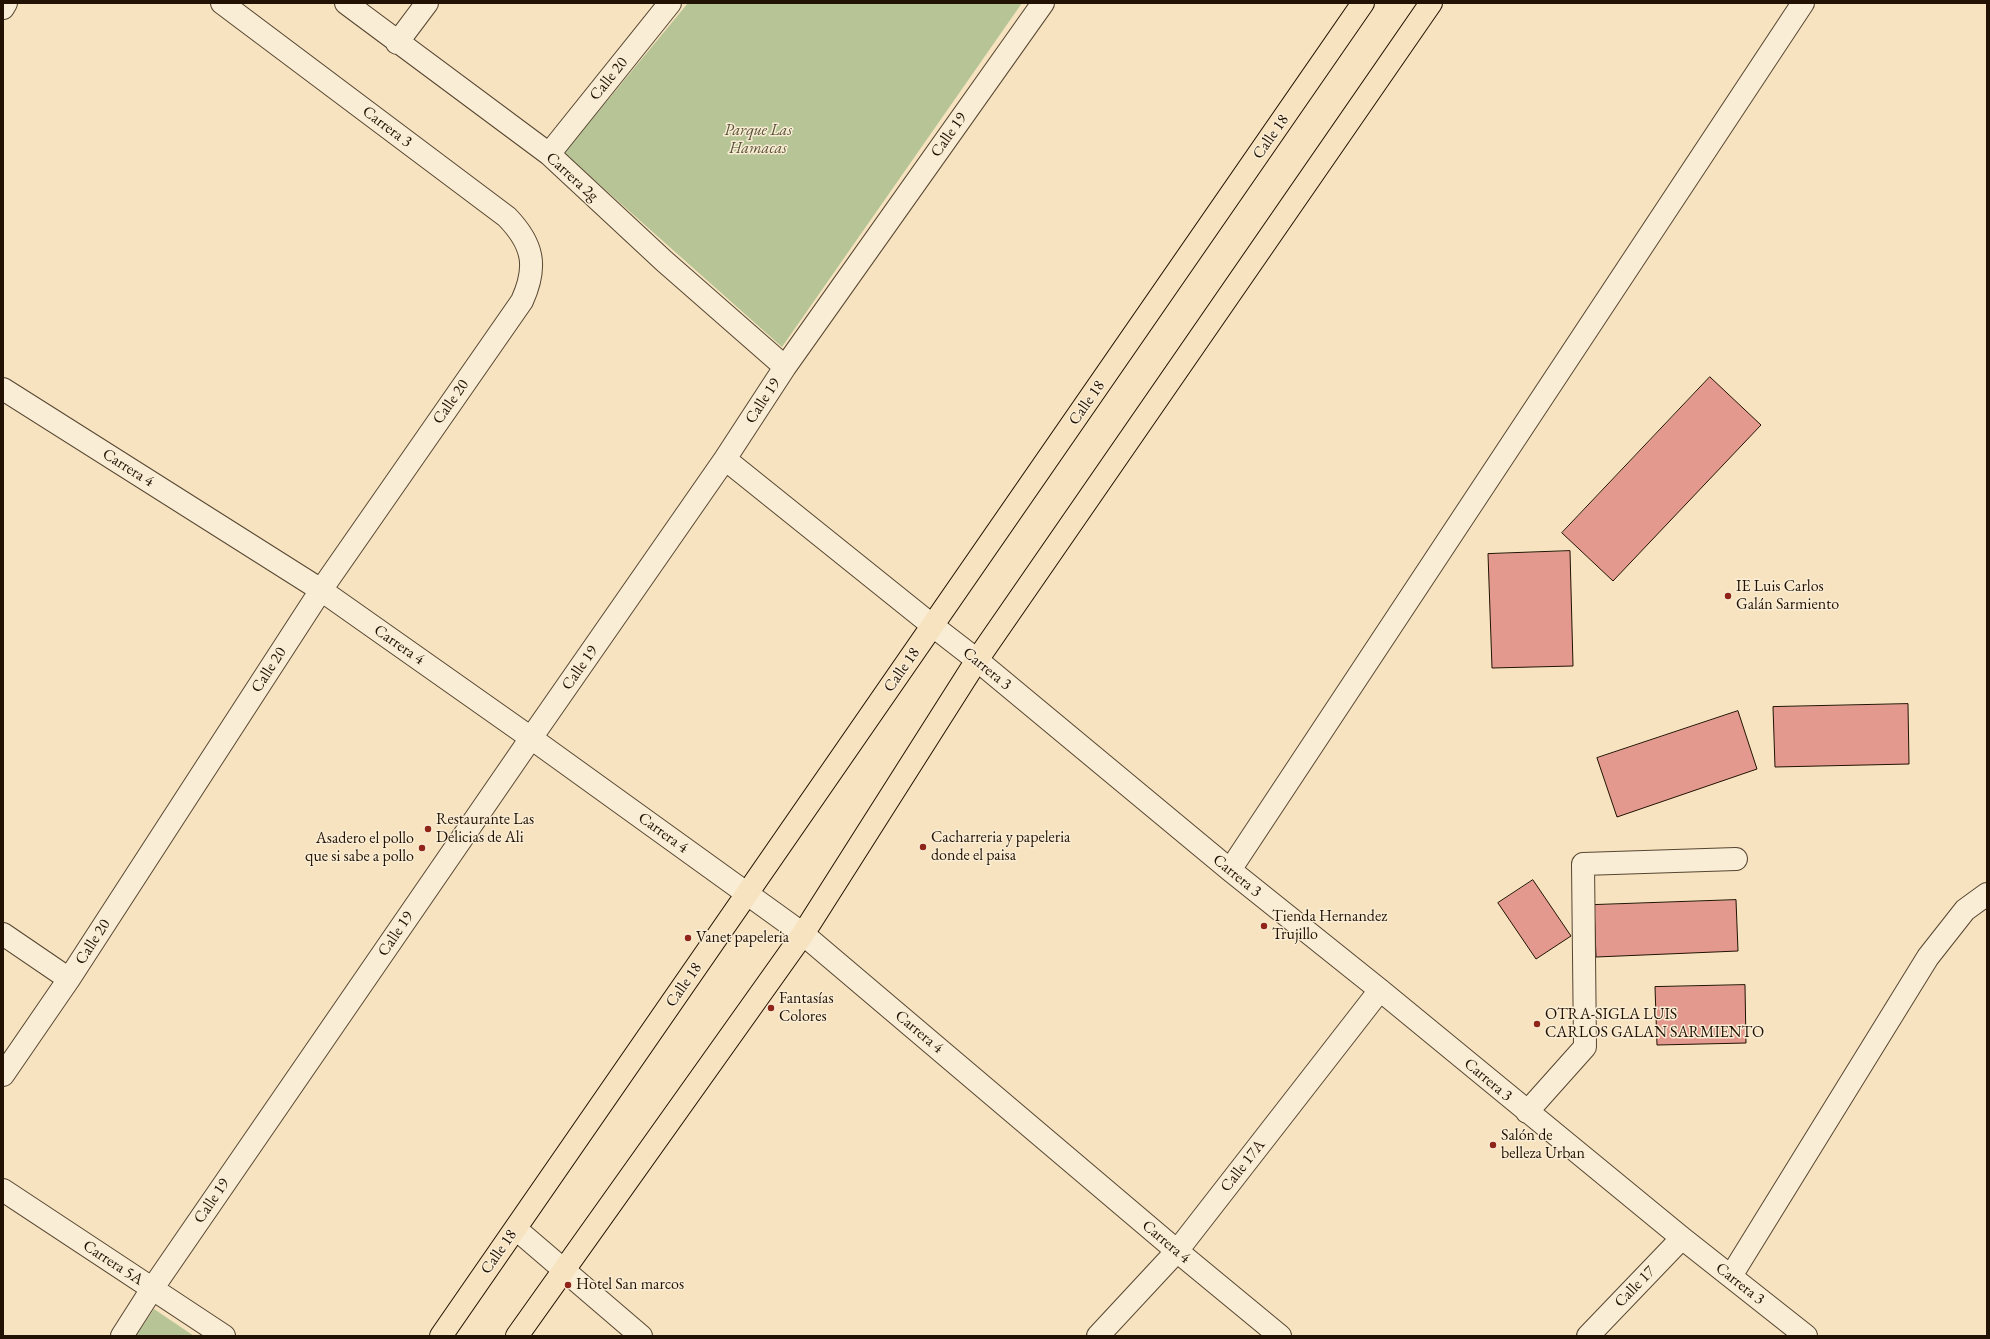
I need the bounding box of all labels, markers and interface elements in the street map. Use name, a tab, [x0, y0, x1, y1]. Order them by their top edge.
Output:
street label: Calle 20	[586, 53, 632, 105]
street label: Carrera 3	[358, 102, 416, 152]
street label: Calle 19	[927, 109, 971, 161]
street label: Calle 18	[1249, 111, 1293, 163]
park label: Parque Las Hamacas	[724, 121, 792, 159]
street label: Carrera 2g	[542, 148, 602, 206]
street label: Calle 19	[741, 375, 785, 427]
street label: Calle 20	[429, 376, 473, 428]
street label: Calle 18	[1065, 377, 1109, 429]
street label: Carrera 4	[99, 445, 157, 491]
place label: IE Luis Carlos Galán Sarmiento	[1736, 577, 1839, 615]
marker: IE Luis Carlos Galán Sarmiento	[1723, 591, 1733, 601]
street label: Carrera 4	[370, 621, 428, 669]
street label: Calle 19	[558, 642, 602, 694]
street label: Calle 20	[247, 644, 291, 696]
street label: Calle 18	[880, 644, 924, 696]
street label: Carrera 3	[959, 644, 1015, 694]
street label: Carrera 4	[634, 808, 692, 858]
place label: Restaurante Las Delicias de Ali	[436, 810, 534, 848]
marker: Restaurante Las Delicias de Ali	[423, 824, 433, 834]
place label: Cacharreria y papeleria donde el paisa	[931, 828, 1071, 866]
place label: Asadero el pollo que si sabe a pollo	[305, 829, 414, 867]
marker: Cacharreria y papeleria donde el paisa	[918, 842, 928, 852]
marker: Asadero el pollo que si sabe a pollo	[417, 843, 427, 853]
street label: Carrera 3	[1209, 851, 1265, 901]
place label: Tienda Hernandez Trujillo	[1272, 907, 1387, 945]
street label: Calle 19	[374, 908, 418, 960]
street label: Calle 20	[71, 916, 115, 968]
marker: Tienda Hernandez Trujillo	[1259, 921, 1269, 931]
place label: Vanet papeleria	[696, 928, 789, 948]
marker: Vanet papeleria	[683, 933, 693, 943]
street label: Calle 18	[662, 959, 706, 1011]
place label: Fantasías Colores	[779, 989, 834, 1027]
marker: Fantasías Colores	[766, 1003, 776, 1013]
place label: OTRA-SIGLA LUIS CARLOS GALAN SARMIENTO	[1545, 1005, 1764, 1043]
street label: Carrera 4	[891, 1006, 947, 1058]
marker: OTRA-SIGLA LUIS CARLOS GALAN SARMIENTO	[1532, 1019, 1542, 1029]
street label: Carrera 3	[1460, 1054, 1516, 1106]
place label: Salón de belleza Urban	[1501, 1126, 1585, 1164]
street label: Calle 17A	[1217, 1136, 1269, 1196]
marker: Salón de belleza Urban	[1488, 1140, 1498, 1150]
street label: Calle 19	[190, 1175, 234, 1227]
street label: Carrera 4	[1138, 1216, 1194, 1268]
street label: Calle 18	[477, 1226, 521, 1278]
street label: Carrera 5A	[79, 1236, 147, 1290]
street label: Carrera 3	[1712, 1259, 1768, 1309]
street label: Calle 17	[1611, 1262, 1659, 1312]
place label: Hotel San marcos	[576, 1275, 684, 1295]
marker: Hotel San marcos	[563, 1280, 573, 1290]

